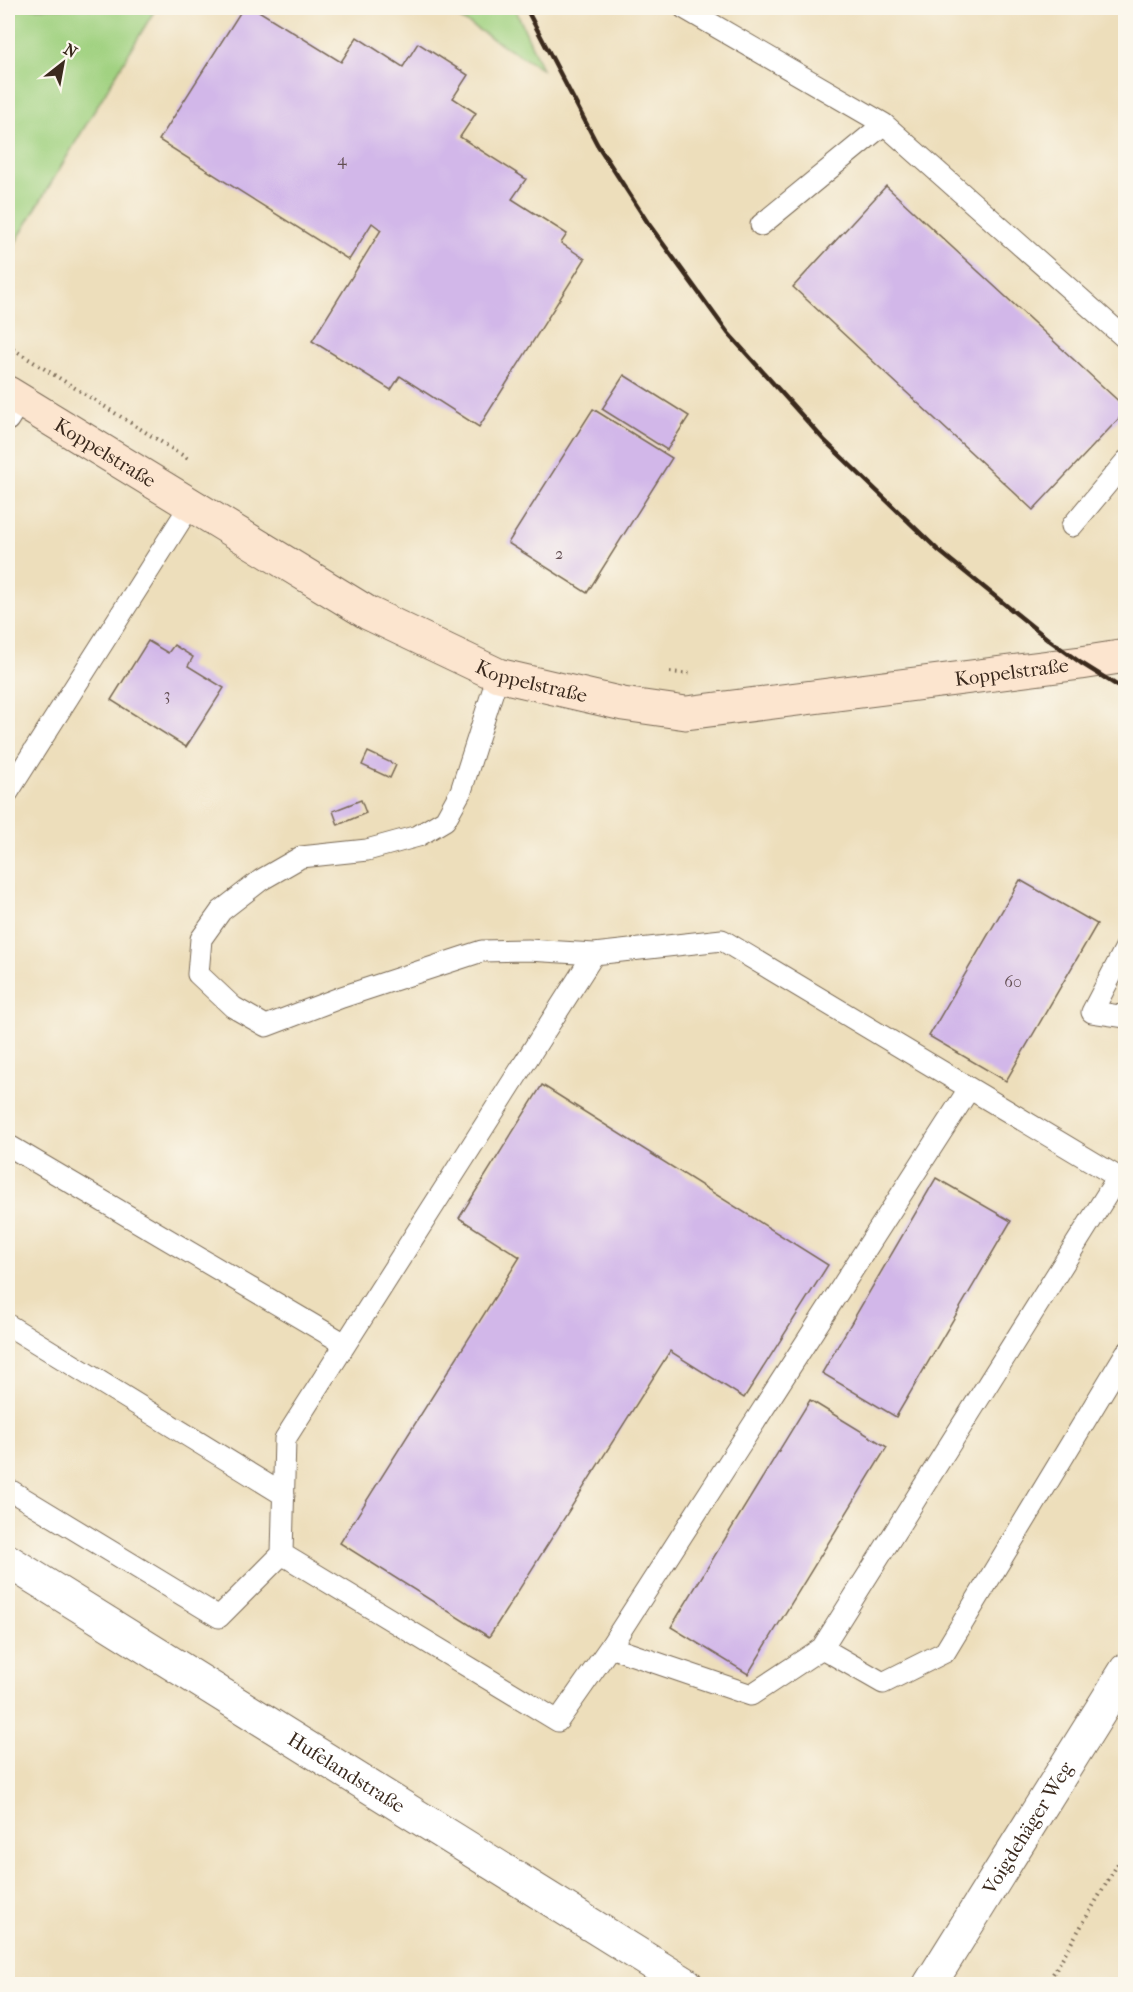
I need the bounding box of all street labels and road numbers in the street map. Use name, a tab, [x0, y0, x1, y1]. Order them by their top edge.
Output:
street label: Koppelstraße	[50, 413, 160, 493]
street label: Koppelstraße	[953, 654, 1070, 691]
street label: Koppelstraße	[472, 655, 590, 707]
street label: Hufelandstraße	[284, 1728, 409, 1818]
street label: Voigdehäger Weg	[977, 1757, 1078, 1899]

